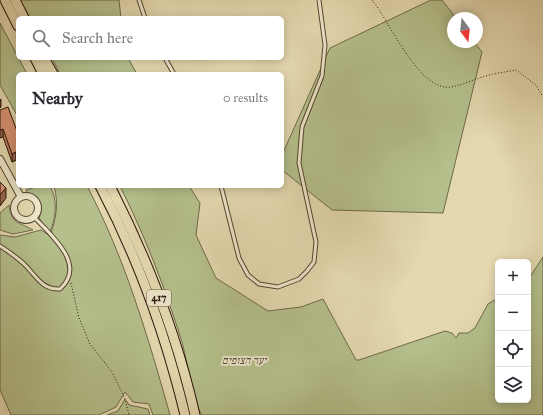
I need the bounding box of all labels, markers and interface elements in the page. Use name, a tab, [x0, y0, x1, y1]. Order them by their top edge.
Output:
north arrow	[447, 12, 483, 48]
search box	[16, 16, 284, 60]
icon: search	[30, 27, 52, 49]
text: Search here	[62, 29, 133, 47]
text: Nearby	[32, 88, 83, 109]
text: 0 results	[223, 90, 268, 106]
map controls	[495, 259, 531, 403]
button: +	[495, 259, 531, 295]
road number: 417	[147, 290, 171, 306]
button: −	[495, 295, 531, 331]
button: locate	[495, 331, 531, 367]
park label: יער הצופים	[222, 354, 267, 367]
button: layers	[495, 367, 531, 403]

